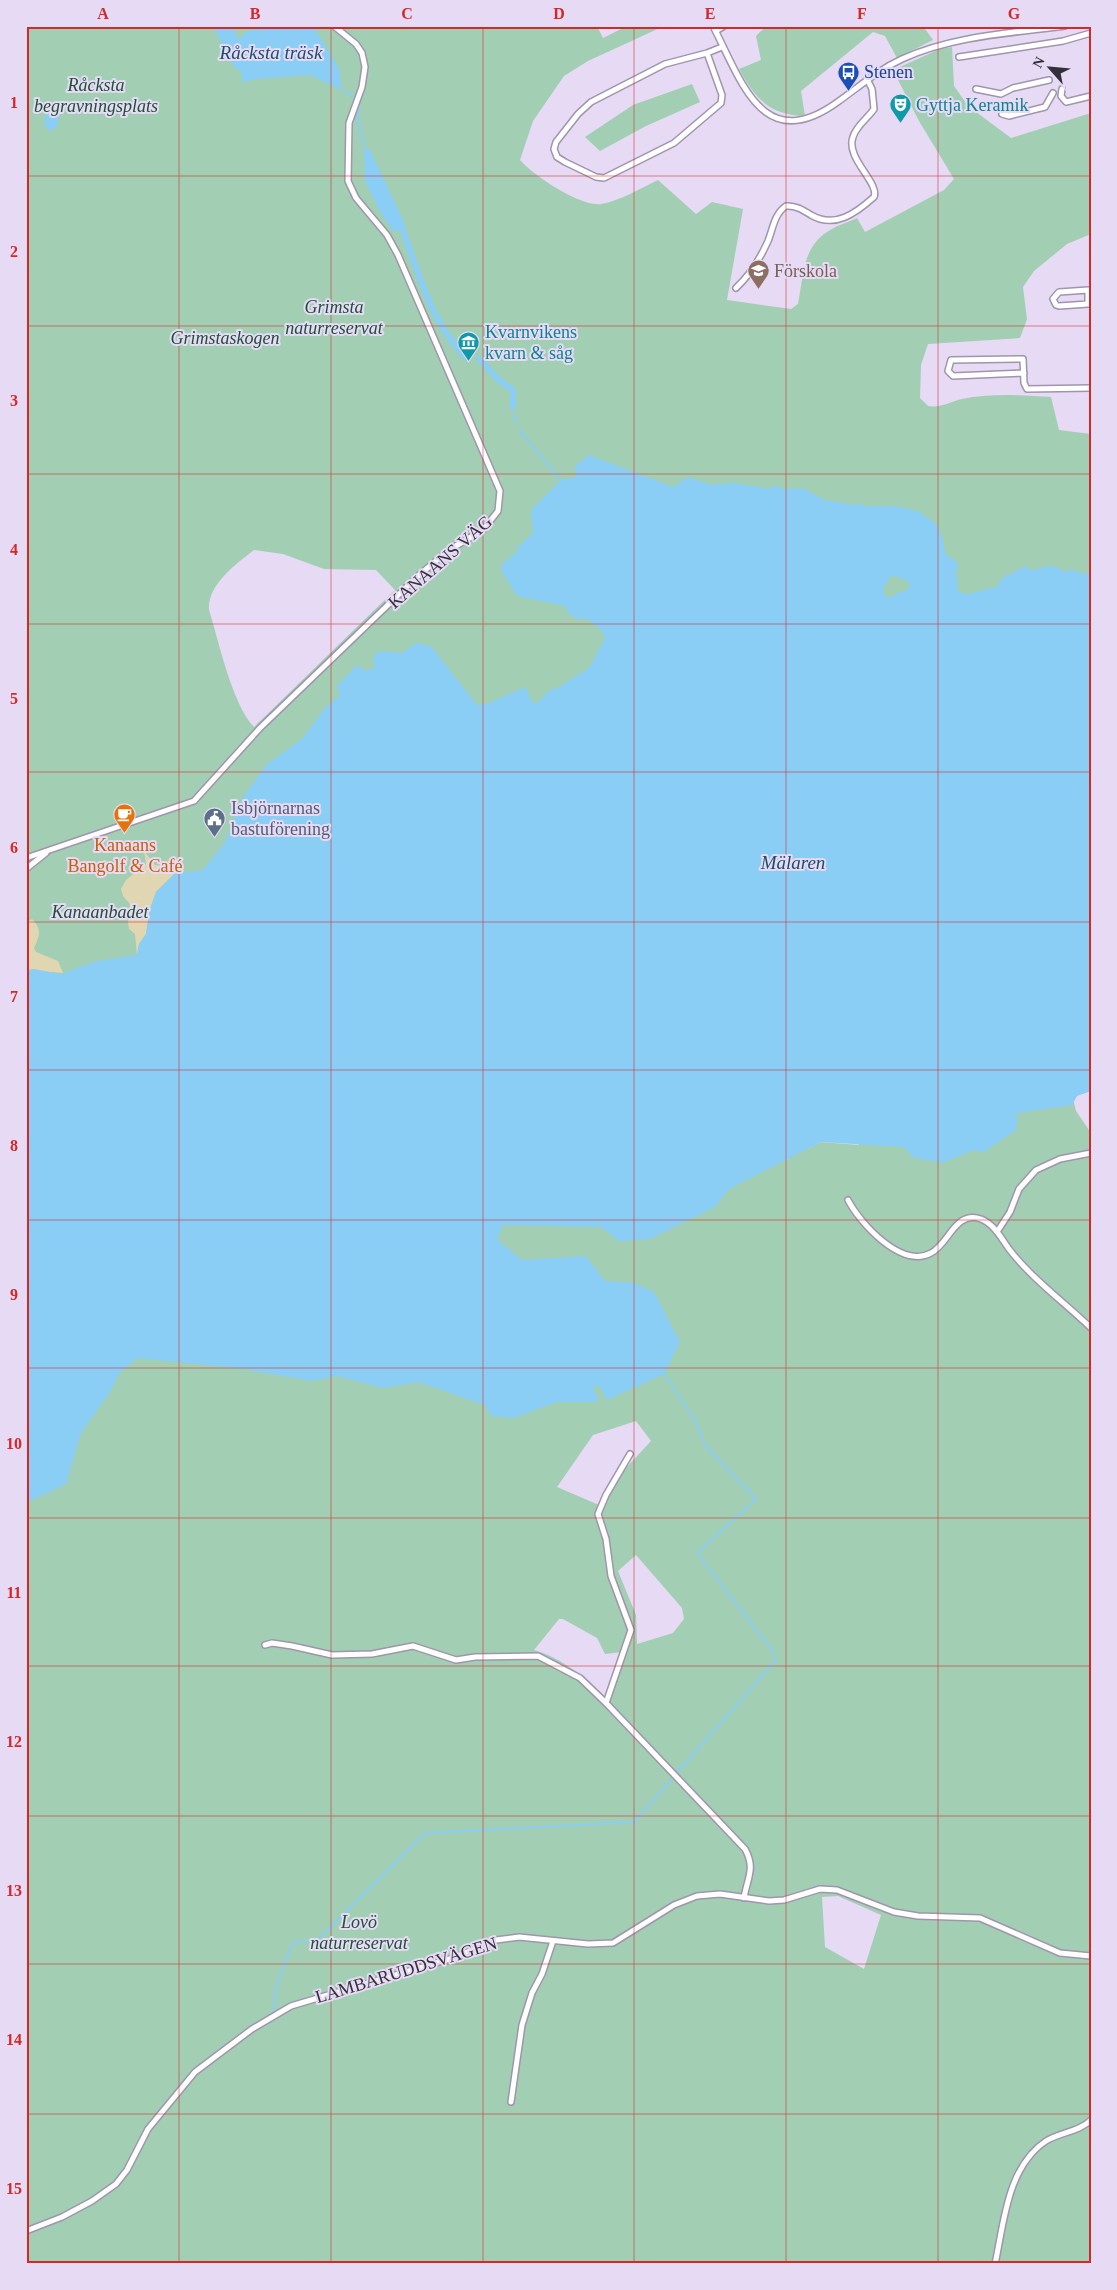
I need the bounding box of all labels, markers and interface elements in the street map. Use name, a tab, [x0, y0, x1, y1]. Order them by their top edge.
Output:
text: A	[97, 5, 109, 22]
text: B	[250, 5, 261, 22]
text: C	[401, 5, 413, 22]
text: D	[553, 5, 565, 22]
text: E	[705, 5, 715, 22]
text: F	[857, 5, 867, 22]
text: G	[1008, 5, 1021, 22]
water label: Råcksta träsk	[219, 42, 323, 63]
north arrow	[1024, 42, 1074, 92]
text: N	[1030, 54, 1048, 70]
bus stop icon: Stenen	[836, 60, 860, 91]
place label: Stenen	[864, 62, 913, 82]
park label: Råcksta begravningsplats	[34, 75, 158, 116]
theatre icon: Gyttja Keramik	[888, 93, 912, 124]
text: 1	[10, 94, 18, 111]
place label: Gyttja Keramik	[916, 95, 1028, 115]
text: 2	[10, 243, 18, 260]
school or university icon: Förskola	[746, 259, 770, 290]
place label: Förskola	[774, 261, 837, 281]
park label: Grimsta naturreservat	[285, 297, 384, 338]
place label: Kvarnvikens kvarn & såg	[485, 322, 577, 363]
park label: Grimstaskogen	[171, 328, 280, 348]
museum icon: Kvarnvikens kvarn & såg	[457, 330, 481, 361]
text: 3	[10, 392, 18, 409]
street label: KANAANS VÄG	[384, 511, 496, 613]
text: 4	[10, 541, 18, 558]
text: 5	[10, 690, 18, 707]
place label: Isbjörnarnas bastuförening	[231, 798, 330, 839]
cafe icon: Kanaans Bangolf & Café	[113, 803, 137, 834]
public building icon: Isbjörnarnas bastuförening	[203, 806, 227, 837]
place label: Kanaans Bangolf & Café	[68, 835, 182, 876]
text: 6	[10, 839, 18, 856]
water label: Mälaren	[760, 852, 825, 873]
park label: Kanaanbadet	[51, 902, 149, 922]
text: 7	[10, 988, 18, 1005]
text: 8	[10, 1137, 18, 1154]
text: 9	[10, 1286, 18, 1303]
text: 10	[6, 1435, 22, 1452]
text: 11	[6, 1584, 22, 1601]
text: 12	[6, 1733, 22, 1750]
text: 13	[6, 1882, 22, 1899]
park label: Lovö naturreservat	[310, 1912, 409, 1953]
street label: LAMBARUDDSVÄGEN	[313, 1933, 499, 2007]
text: 14	[6, 2031, 22, 2048]
text: 15	[6, 2180, 22, 2197]

